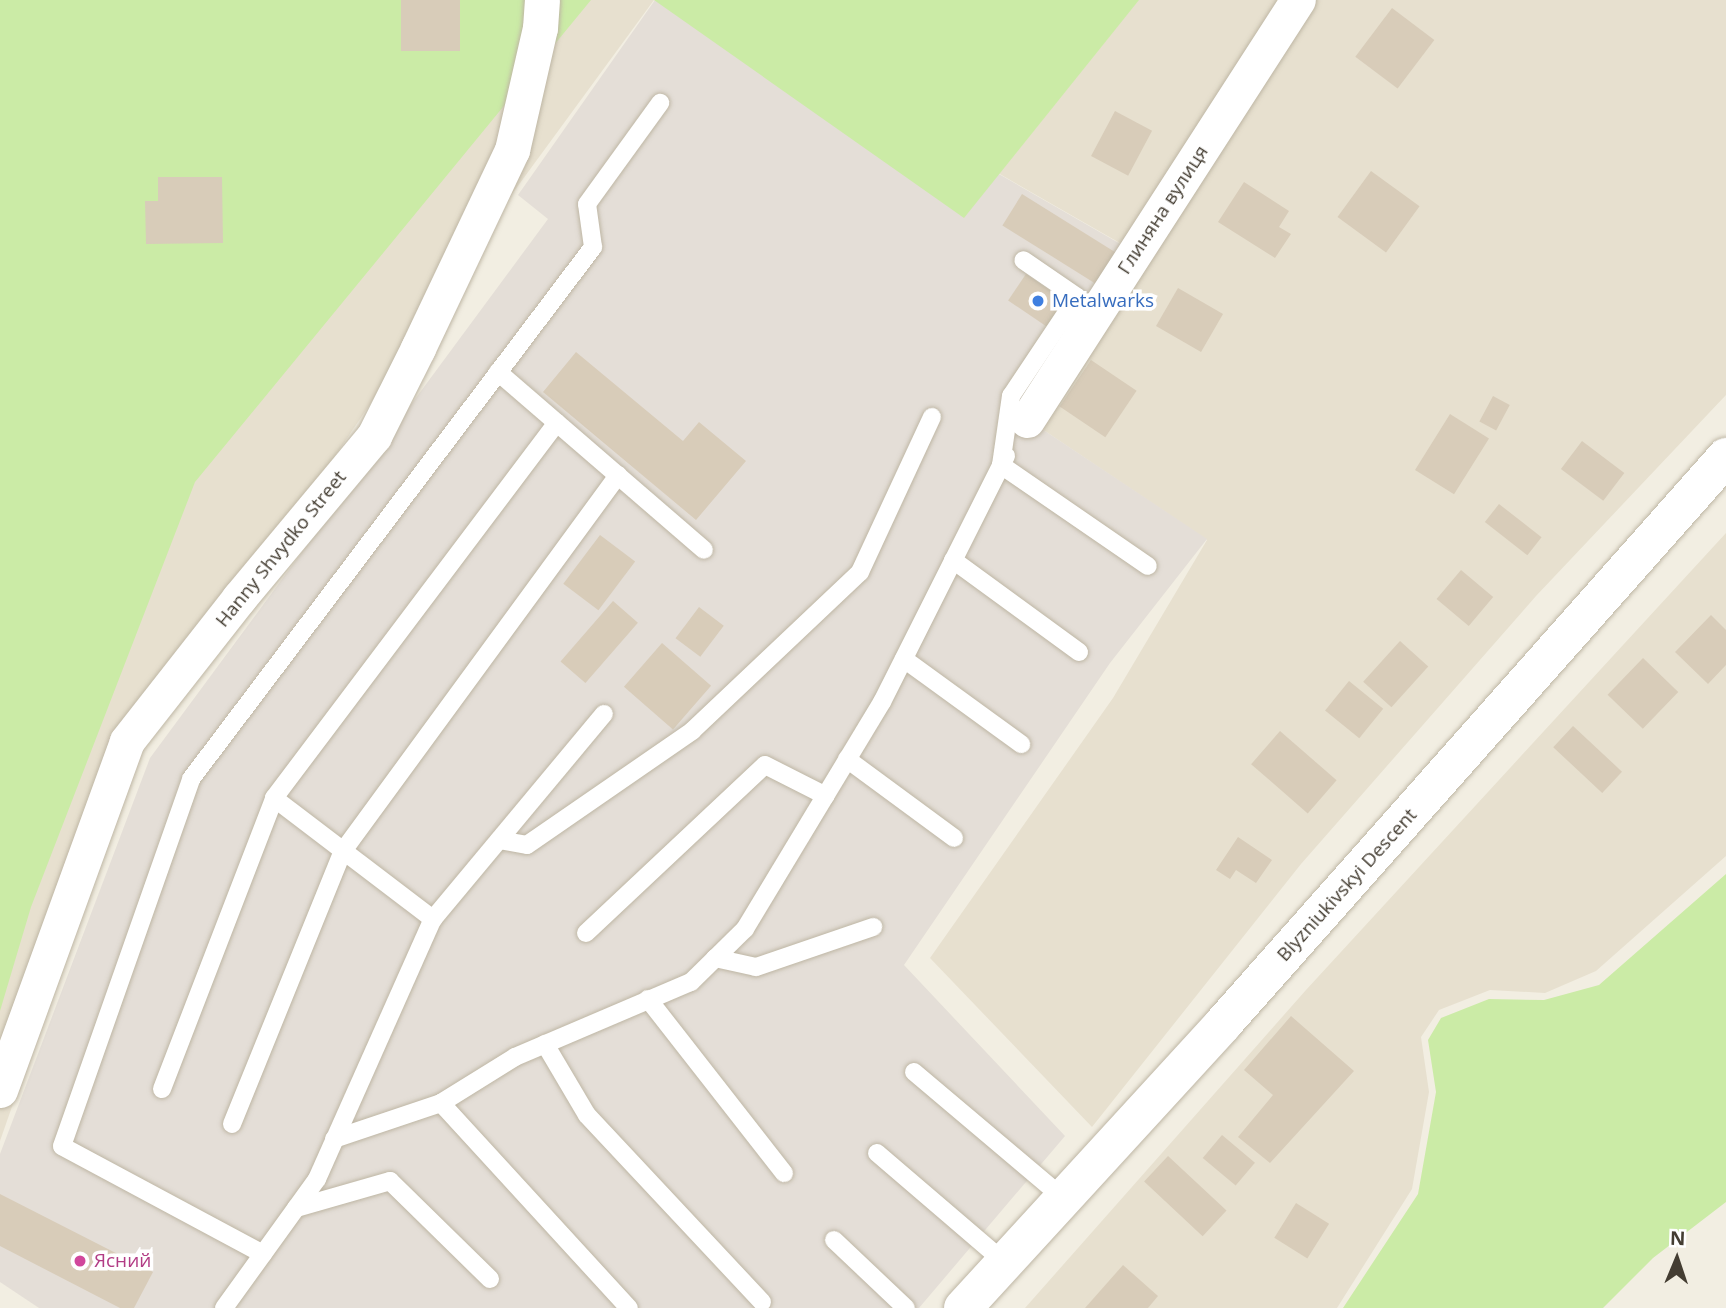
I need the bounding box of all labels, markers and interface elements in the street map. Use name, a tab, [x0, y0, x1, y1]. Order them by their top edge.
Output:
street label: Глиняна вулиця	[1113, 141, 1213, 279]
place label: Metalwarks	[1052, 290, 1154, 312]
marker: Metalwarks	[1030, 293, 1046, 309]
street label: Hanny Shvydko Street	[211, 466, 351, 632]
street label: Blyzniukivskyi Descent	[1272, 804, 1422, 966]
north arrow	[1642, 1224, 1712, 1294]
text: N	[1670, 1225, 1686, 1251]
place label: Ясний	[94, 1250, 151, 1272]
marker: Ясний	[72, 1253, 88, 1269]

